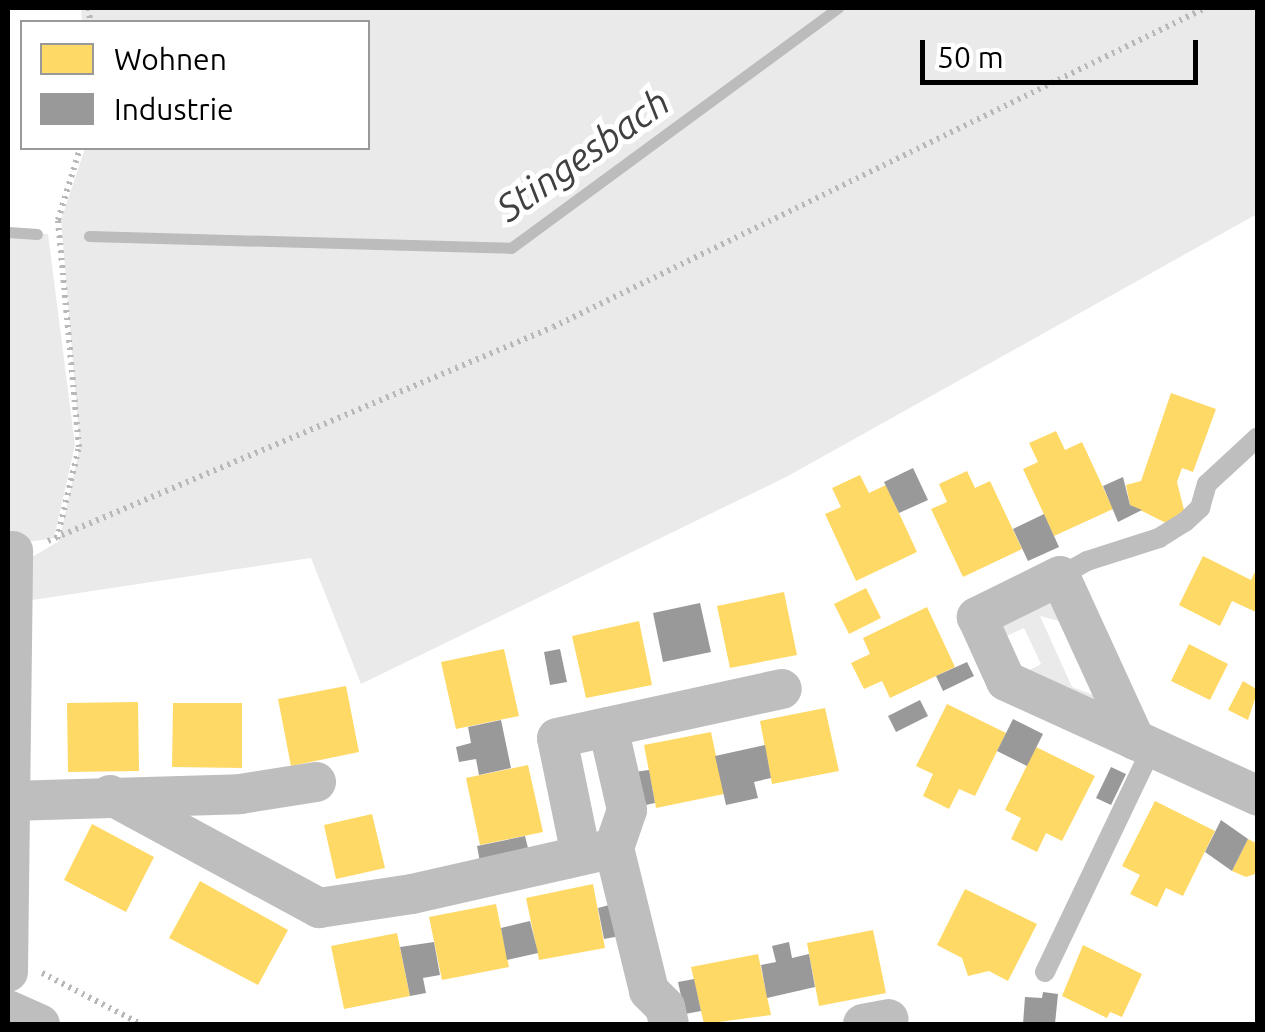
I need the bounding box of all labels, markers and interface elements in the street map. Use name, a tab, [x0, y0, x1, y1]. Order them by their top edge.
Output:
legend	[20, 20, 370, 150]
scale bar	[925, 20, 1202, 82]
text: 50 m	[937, 40, 1004, 74]
text: Wohnen	[114, 42, 227, 76]
water label: Stingesbach	[488, 79, 678, 231]
text: Industrie	[114, 92, 234, 126]

